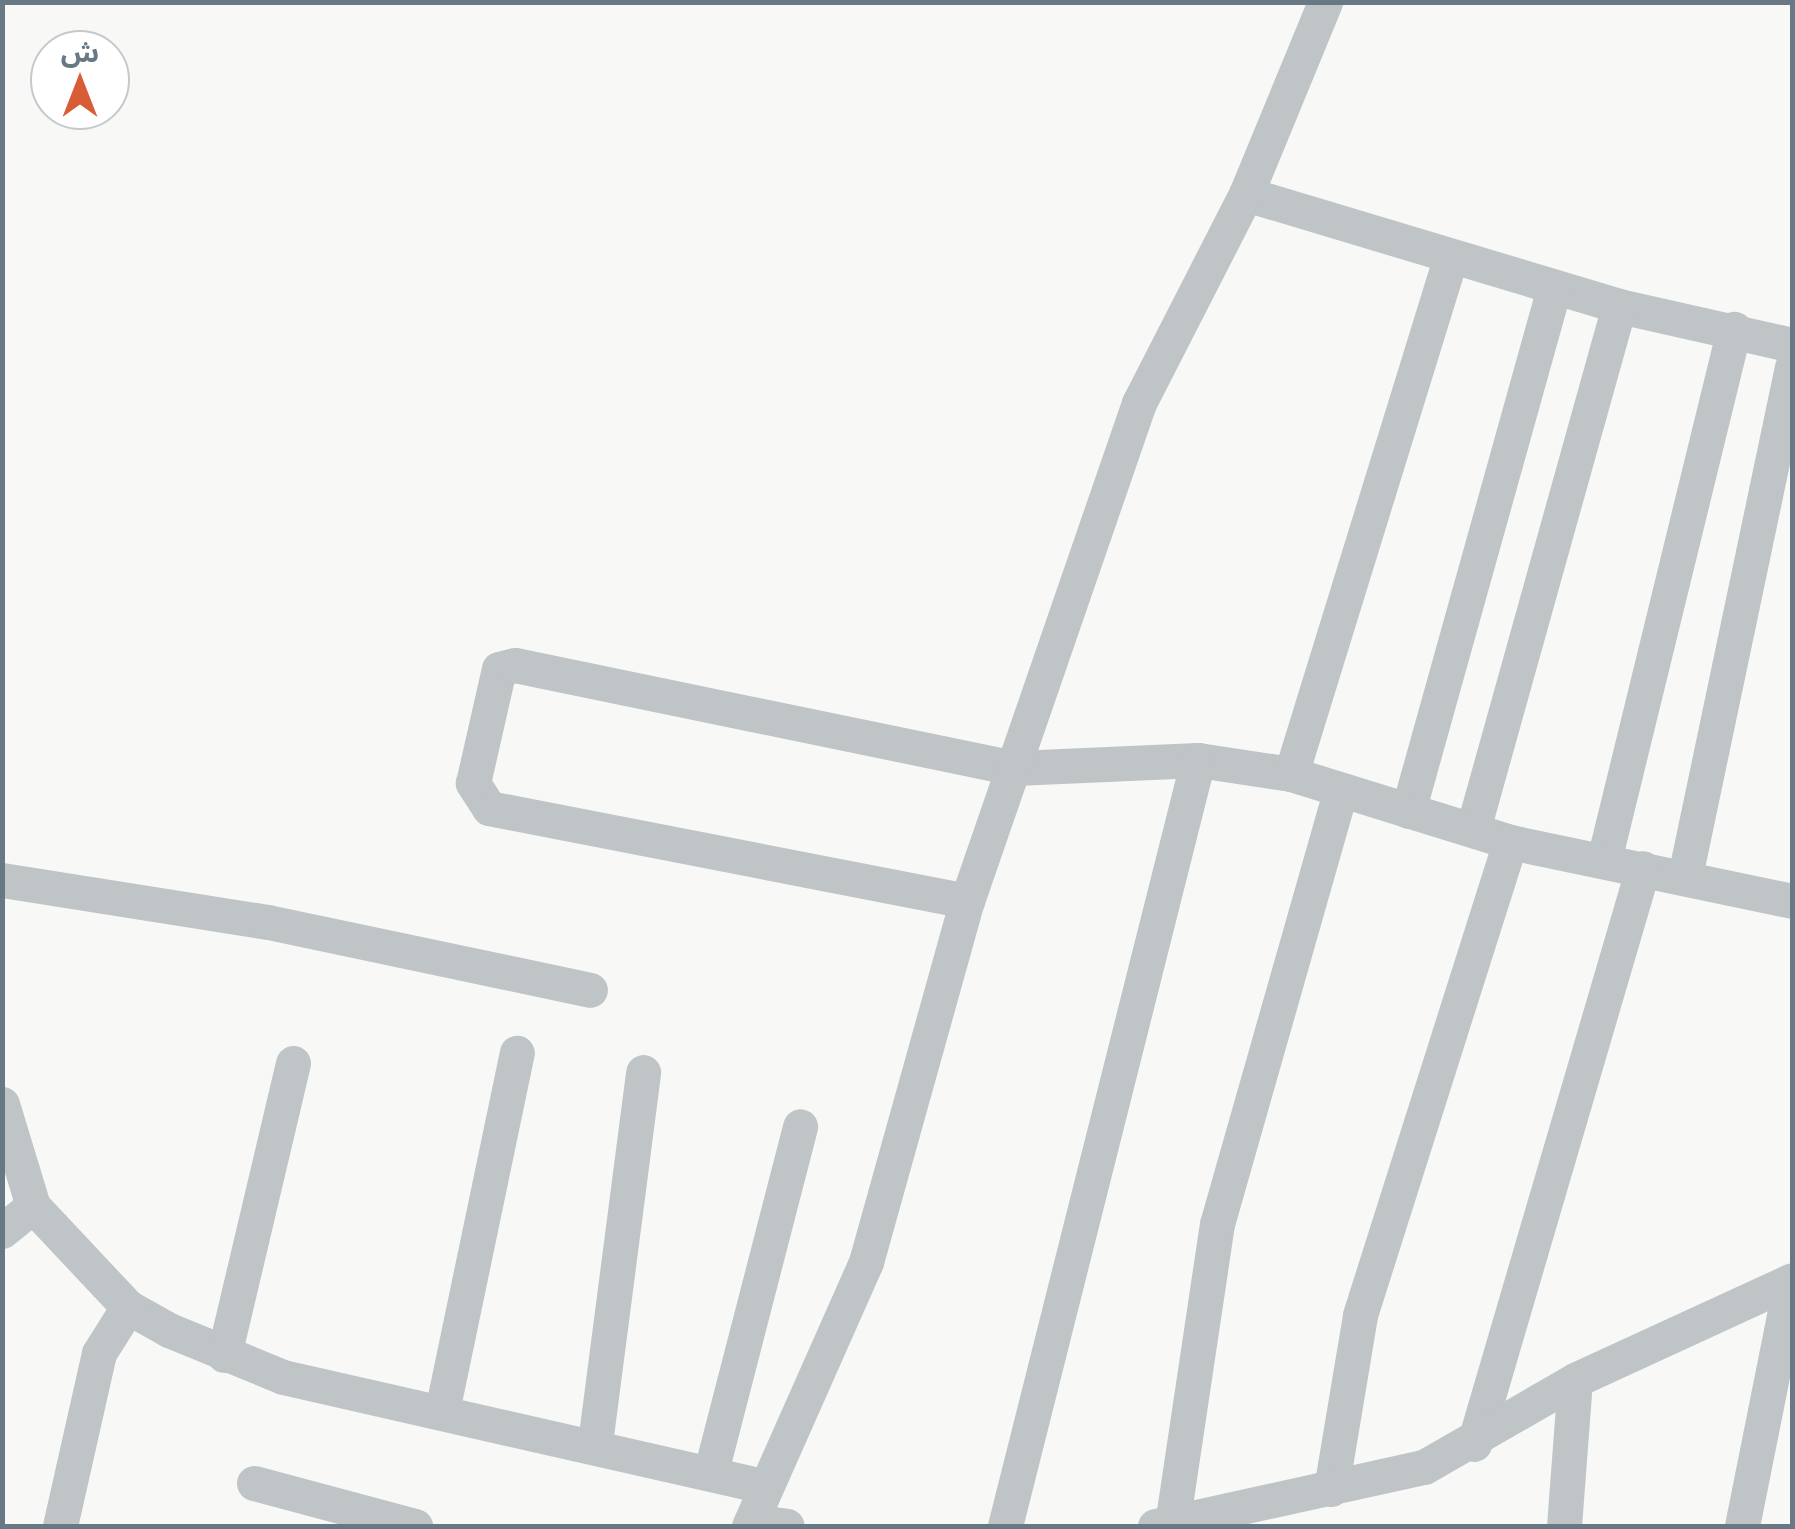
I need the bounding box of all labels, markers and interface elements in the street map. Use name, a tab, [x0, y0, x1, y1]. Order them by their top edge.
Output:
north arrow	[30, 30, 130, 130]
text: ش	[61, 33, 99, 70]

